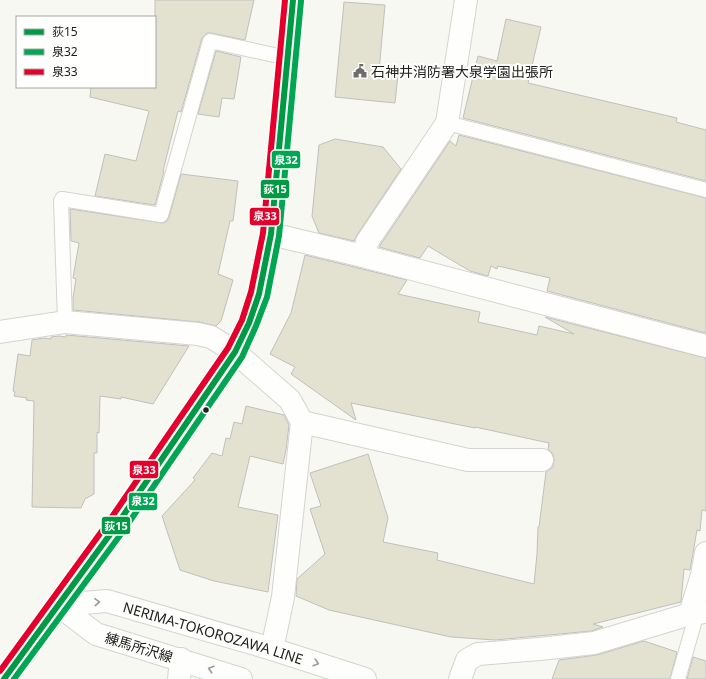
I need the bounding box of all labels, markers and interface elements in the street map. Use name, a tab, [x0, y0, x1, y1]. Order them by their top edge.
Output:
legend	[16, 16, 156, 88]
text: 荻15	[52, 23, 78, 40]
text: 泉32	[52, 43, 78, 60]
place label: 石神井消防署大泉学園出張所	[371, 62, 553, 81]
text: 泉33	[52, 63, 78, 80]
public building icon: 石神井消防署大泉学園出張所	[352, 63, 368, 79]
line badge: 泉32	[271, 150, 301, 169]
text: 泉32	[274, 152, 298, 167]
line badge: 荻15	[260, 179, 290, 199]
text: 荻15	[263, 181, 287, 196]
line badge: 泉33	[249, 207, 280, 226]
text: 泉33	[253, 208, 277, 223]
unlabelled marker	[201, 405, 211, 415]
line badge: 泉33	[129, 460, 159, 479]
text: 泉33	[132, 462, 156, 477]
line badge: 泉32	[128, 492, 158, 511]
text: 泉32	[131, 493, 155, 508]
line badge: 荻15	[101, 516, 131, 535]
text: 荻15	[104, 518, 128, 533]
one-way arrow	[94, 597, 100, 606]
street label: NERIMA-TOKOROZAWA LINE	[121, 597, 306, 668]
street label: 練馬所沢線	[103, 628, 175, 666]
one-way arrow	[313, 658, 320, 667]
one-way arrow	[208, 665, 215, 674]

